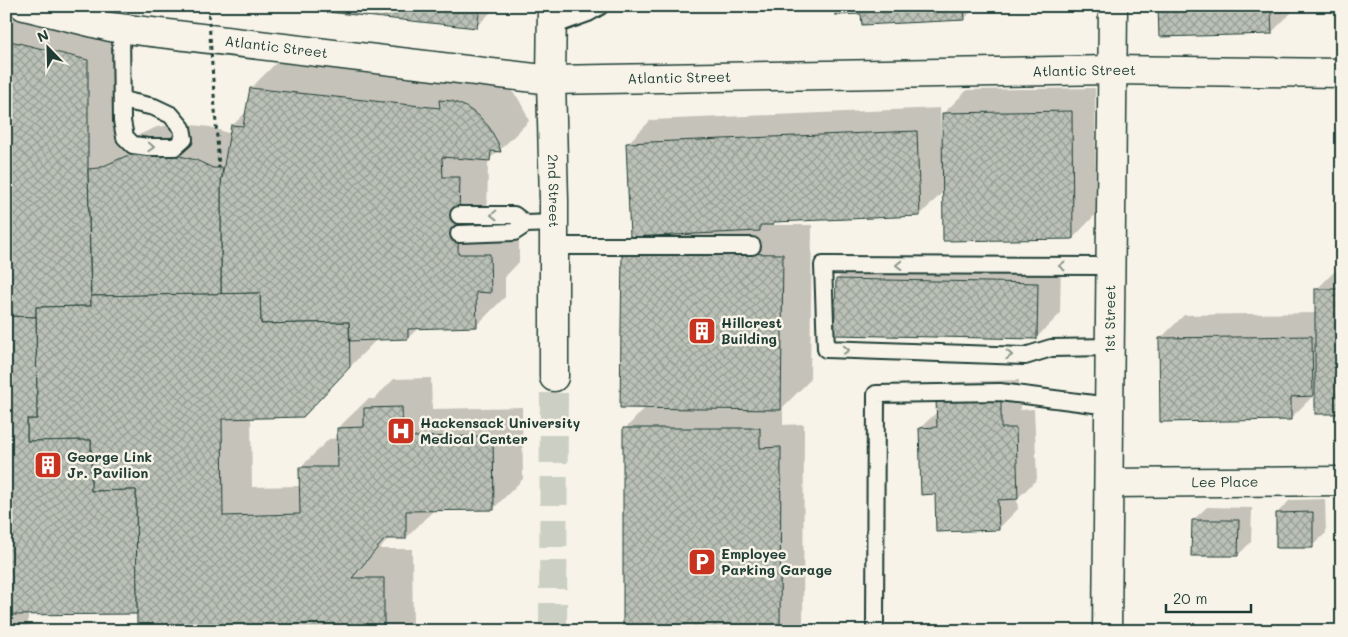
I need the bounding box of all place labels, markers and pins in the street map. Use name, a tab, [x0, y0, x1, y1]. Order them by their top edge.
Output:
place label: Hillcrest Building	[721, 313, 782, 348]
building icon: Hillcrest Building	[687, 316, 717, 346]
place label: Hackensack University Medical Center	[420, 413, 581, 448]
hospital icon: Hackensack University Medical Center	[386, 416, 416, 446]
place label: George Link Jr. Pavilion	[67, 447, 152, 482]
building icon: George Link Jr. Pavilion	[33, 450, 63, 480]
place label: Employee Parking Garage	[721, 544, 832, 579]
parking icon: Employee Parking Garage	[687, 547, 717, 577]

